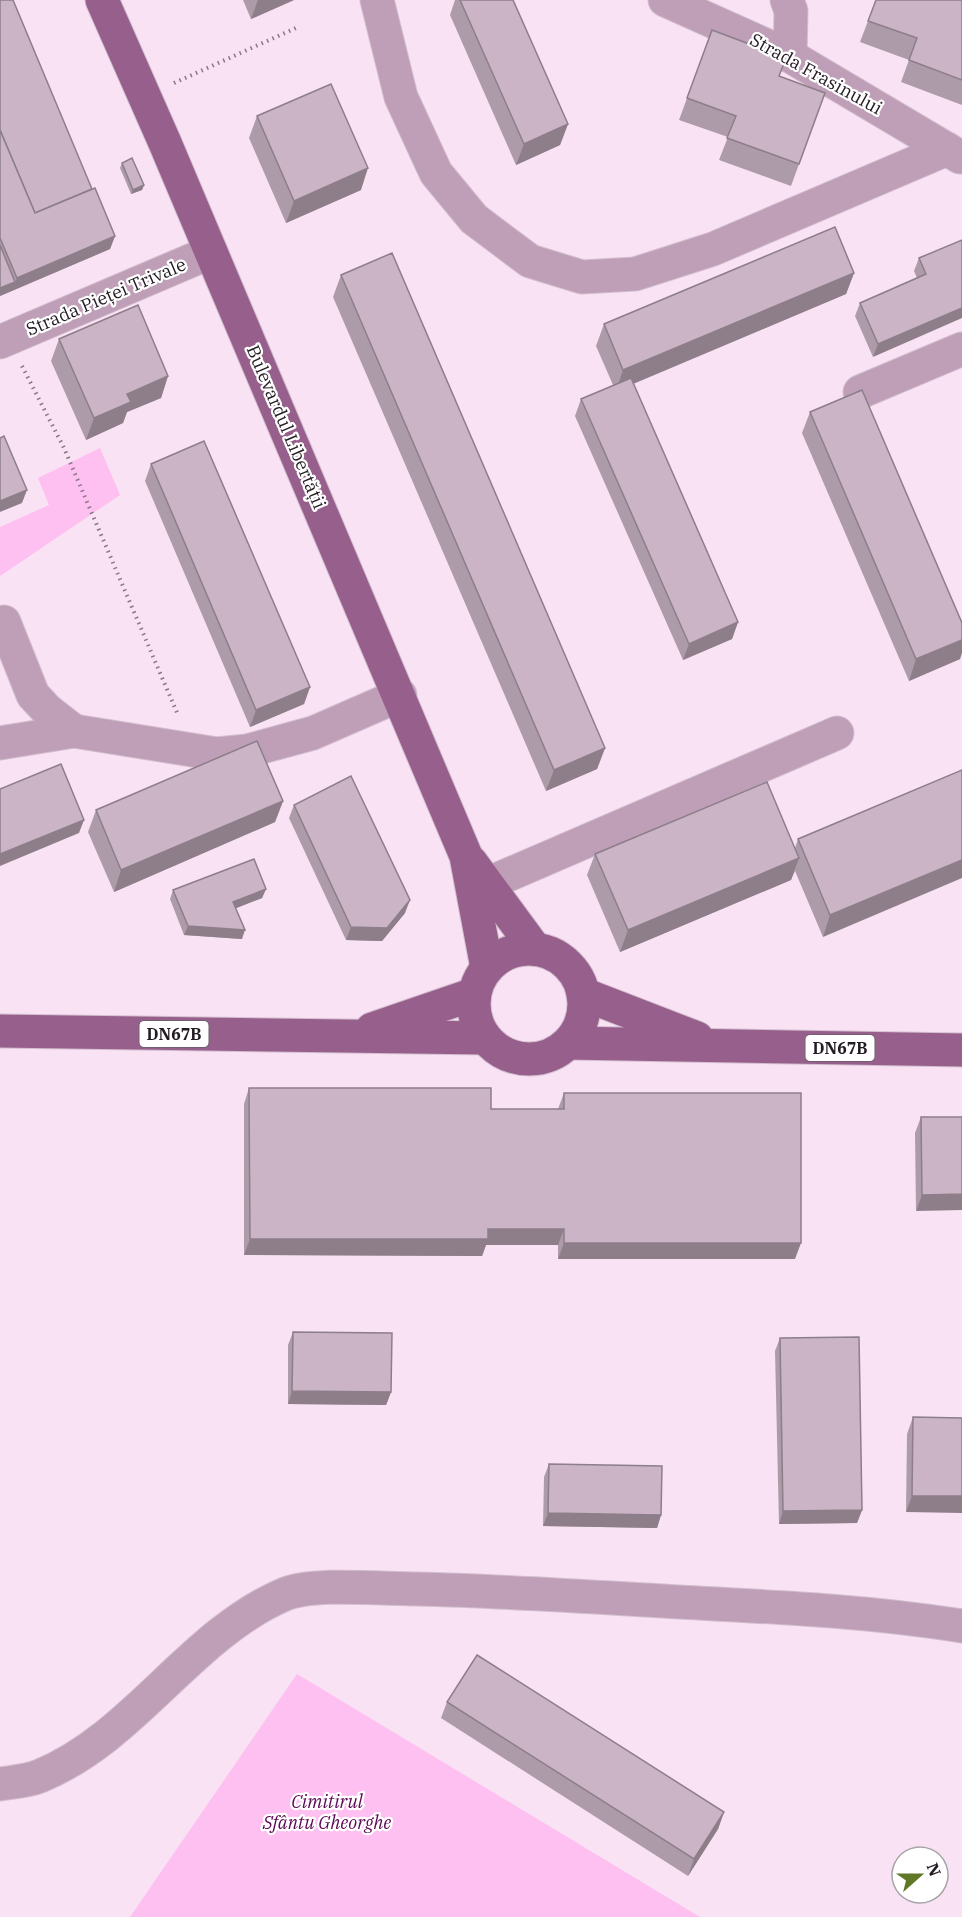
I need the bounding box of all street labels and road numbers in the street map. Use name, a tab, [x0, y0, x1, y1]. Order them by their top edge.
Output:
street label: Strada Frasinului	[746, 28, 887, 120]
street label: Strada Pieței Trivale	[22, 252, 189, 341]
street label: Bulevardul Libertății	[242, 341, 332, 512]
road number: DN67B	[140, 1021, 208, 1047]
road number: DN67B	[806, 1035, 874, 1061]

